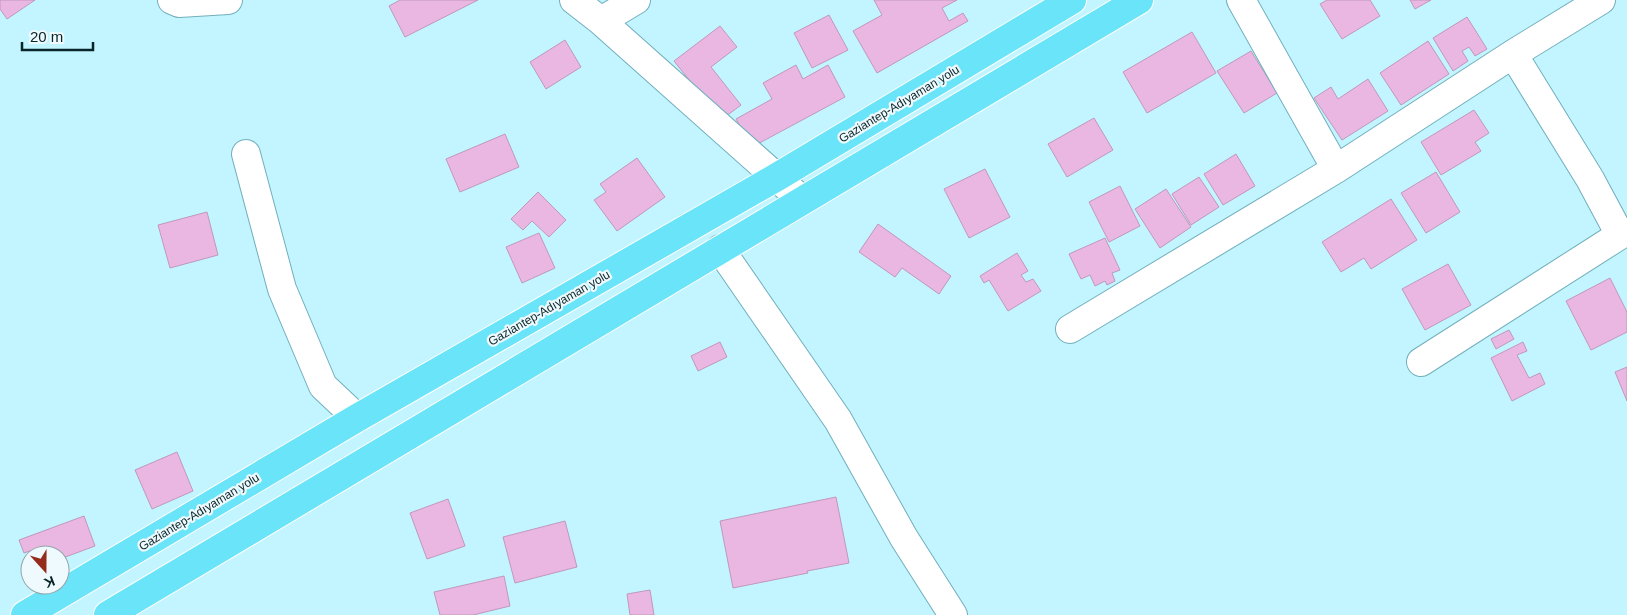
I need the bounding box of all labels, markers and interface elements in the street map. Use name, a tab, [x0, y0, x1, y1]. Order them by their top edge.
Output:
scale bar	[22, 20, 94, 52]
text: 20 m	[30, 28, 63, 45]
street label: Gaziantep-Adıyaman yolu	[836, 62, 962, 146]
street label: Gaziantep-Adıyaman yolu	[486, 267, 612, 349]
street label: Gaziantep-Adıyaman yolu	[136, 470, 262, 554]
north arrow	[20, 545, 70, 595]
text: K	[42, 573, 57, 591]

